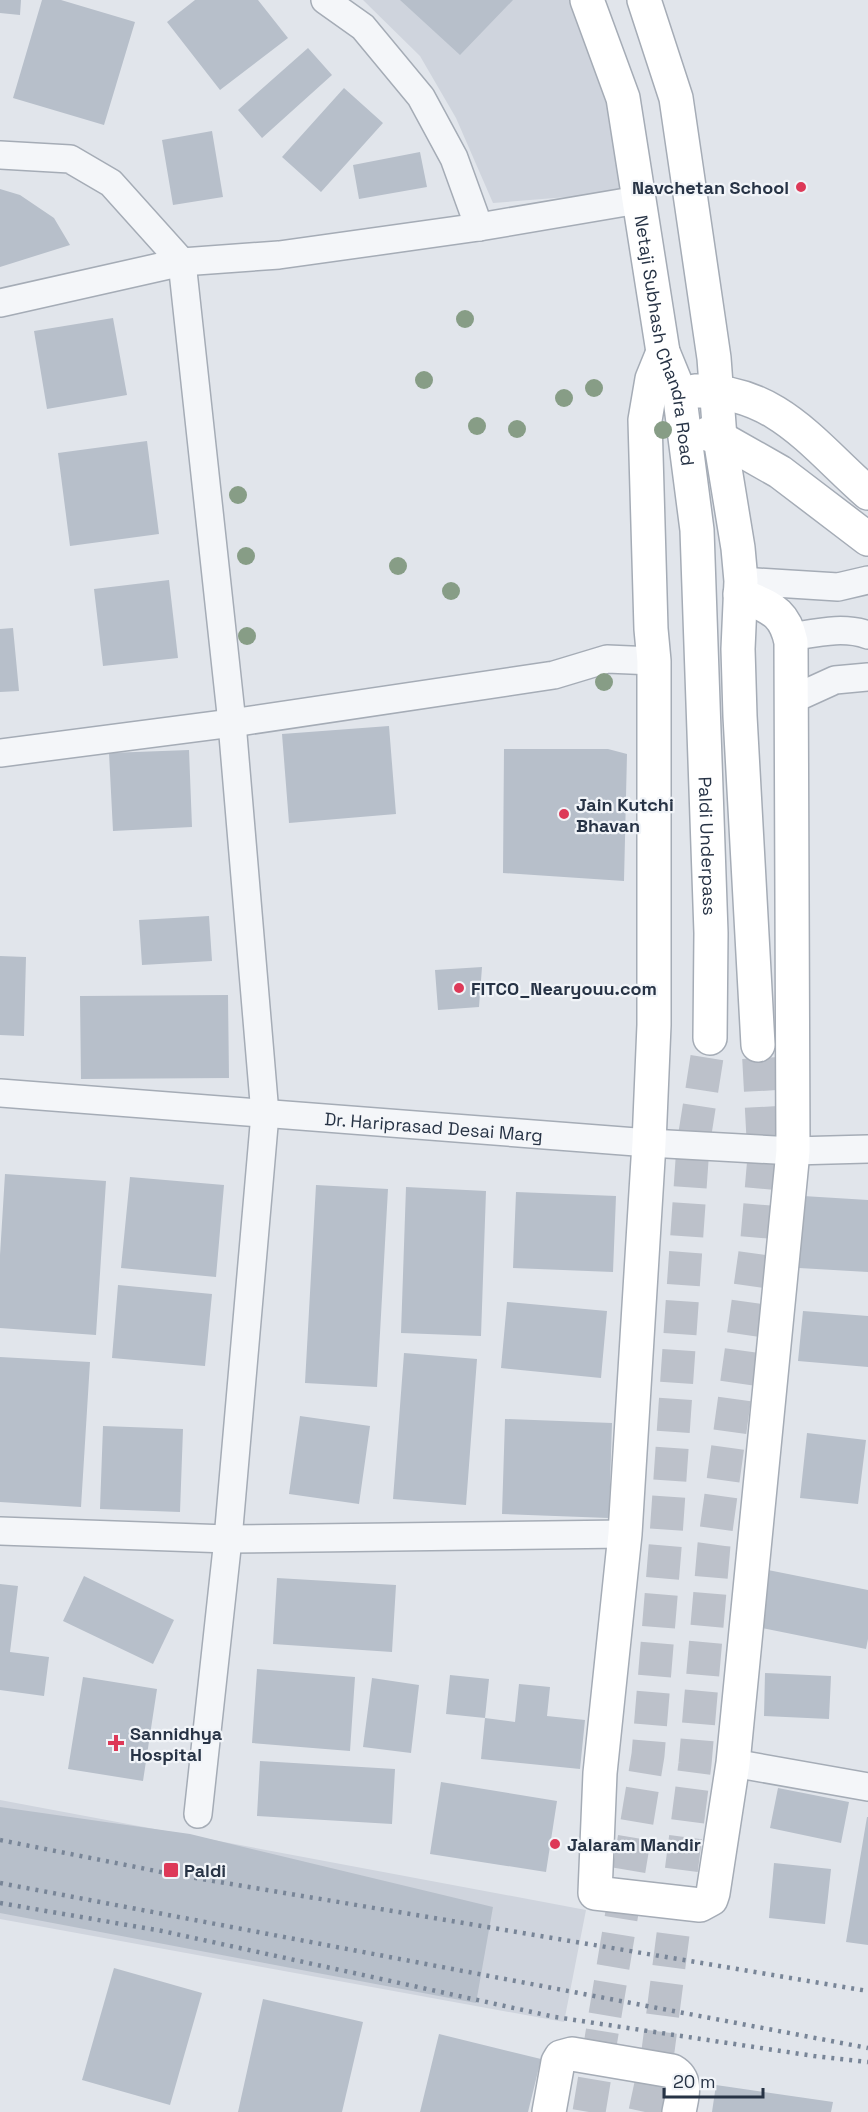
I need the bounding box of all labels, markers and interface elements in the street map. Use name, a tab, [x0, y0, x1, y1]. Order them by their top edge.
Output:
place label: Navchetan School	[632, 176, 789, 199]
marker: Navchetan School	[794, 180, 808, 194]
street label: Netaji Subhash Chandra Road	[630, 213, 700, 467]
street label: Paldi Underpass	[694, 776, 722, 916]
place label: Jain Kutchi Bhavan	[576, 793, 674, 837]
marker: Jain Kutchi Bhavan	[557, 807, 571, 821]
place label: FITCO_Nearyouu.com	[471, 977, 657, 1000]
marker: FITCO_Nearyouu.com	[452, 981, 466, 995]
street label: Dr. Hariprasad Desai Marg	[324, 1107, 544, 1146]
place label: Sannidhya Hospital	[130, 1722, 223, 1766]
marker: Sannidhya Hospital	[107, 1734, 125, 1752]
place label: Jalaram Mandir	[567, 1833, 701, 1856]
marker: Jalaram Mandir	[548, 1837, 562, 1851]
place label: Paldi	[184, 1859, 226, 1882]
marker: Paldi	[162, 1861, 180, 1879]
scale bar	[664, 2061, 763, 2099]
text: 20 m	[673, 2070, 716, 2093]

